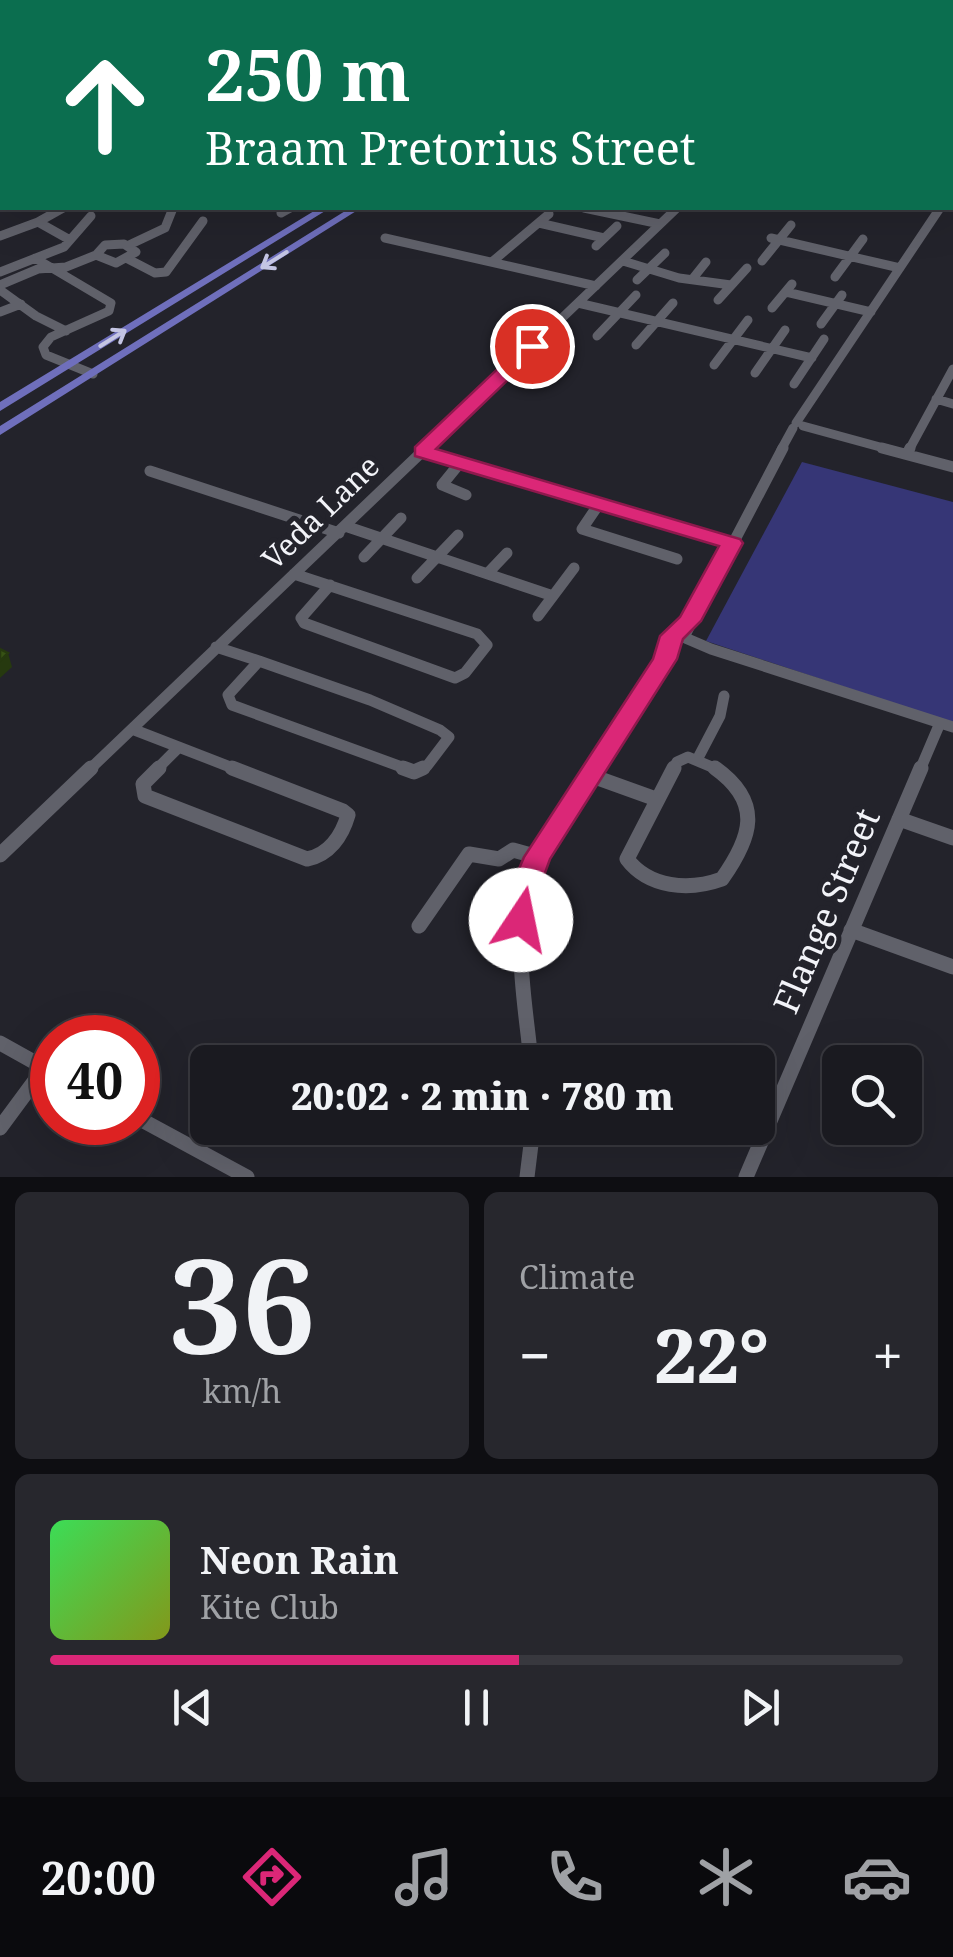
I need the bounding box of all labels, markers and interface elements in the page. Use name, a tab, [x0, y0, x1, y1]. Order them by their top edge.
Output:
text: 250 m	[205, 26, 411, 122]
icon: ahead	[40, 40, 170, 170]
text: Braam Pretorius Street	[205, 117, 696, 178]
one-way arrow	[260, 249, 289, 270]
pin	[490, 304, 575, 389]
icon: arrive	[505, 319, 560, 374]
one-way arrow	[98, 328, 127, 348]
street label: Veda Lane	[252, 446, 388, 578]
street label: Flange Street	[761, 801, 890, 1020]
position arrow	[469, 868, 573, 972]
speed limit sign: 40	[30, 1015, 160, 1145]
map controls	[822, 1045, 922, 1145]
button: search	[822, 1045, 922, 1145]
text: 20:02 · 2 min · 780 m	[291, 1069, 674, 1121]
text: 36	[169, 1215, 315, 1392]
text: Climate	[519, 1255, 635, 1298]
text: 22°	[654, 1303, 769, 1405]
text: −	[519, 1317, 551, 1392]
text: +	[872, 1317, 903, 1392]
text: km/h	[203, 1369, 281, 1412]
text: Neon Rain	[200, 1533, 399, 1585]
text: Kite Club	[200, 1585, 339, 1628]
icon: previous	[165, 1680, 220, 1735]
icon: pause	[449, 1680, 504, 1735]
icon: next	[733, 1680, 788, 1735]
icon: directions	[237, 1842, 307, 1912]
icon: music	[389, 1842, 459, 1912]
icon: phone	[540, 1842, 610, 1912]
icon: climate	[691, 1842, 761, 1912]
icon: car	[842, 1842, 912, 1912]
text: 20:00	[41, 1847, 156, 1908]

